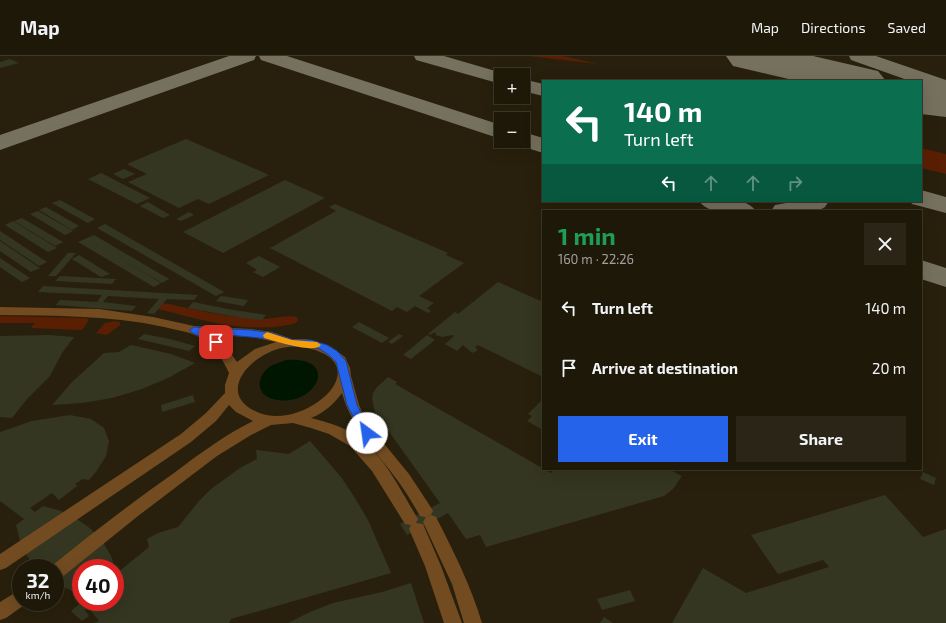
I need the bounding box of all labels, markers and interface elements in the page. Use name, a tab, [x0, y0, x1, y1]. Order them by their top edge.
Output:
text: Map	[20, 16, 60, 39]
text: Map	[751, 19, 779, 36]
text: Directions	[801, 19, 866, 36]
text: Saved	[888, 19, 926, 36]
map controls	[494, 68, 530, 148]
button: +	[494, 68, 530, 104]
text: 140 m	[624, 94, 702, 128]
icon: left	[558, 96, 610, 148]
button: −	[494, 112, 530, 148]
text: Turn left	[624, 128, 694, 150]
icon: left	[658, 172, 680, 194]
icon: ahead	[700, 172, 722, 194]
icon: ahead	[742, 172, 764, 194]
icon: right	[784, 172, 806, 194]
text: 1 min	[558, 221, 616, 250]
button: close	[864, 223, 906, 265]
text: 160 m · 22:26	[558, 251, 634, 267]
icon: left	[558, 297, 580, 319]
text: Turn left	[592, 299, 653, 317]
text: 140 m	[865, 299, 906, 317]
pin	[199, 325, 233, 359]
icon: arrive	[205, 331, 227, 353]
icon: arrive	[558, 357, 580, 379]
text: Arrive at destination	[592, 359, 738, 377]
text: 20 m	[872, 359, 906, 377]
position arrow	[346, 412, 388, 454]
button: Exit	[558, 416, 728, 462]
button: Share	[736, 416, 906, 462]
speed limit sign: 40	[72, 559, 124, 611]
text: 32	[27, 568, 49, 592]
text: km/h	[26, 589, 50, 601]

